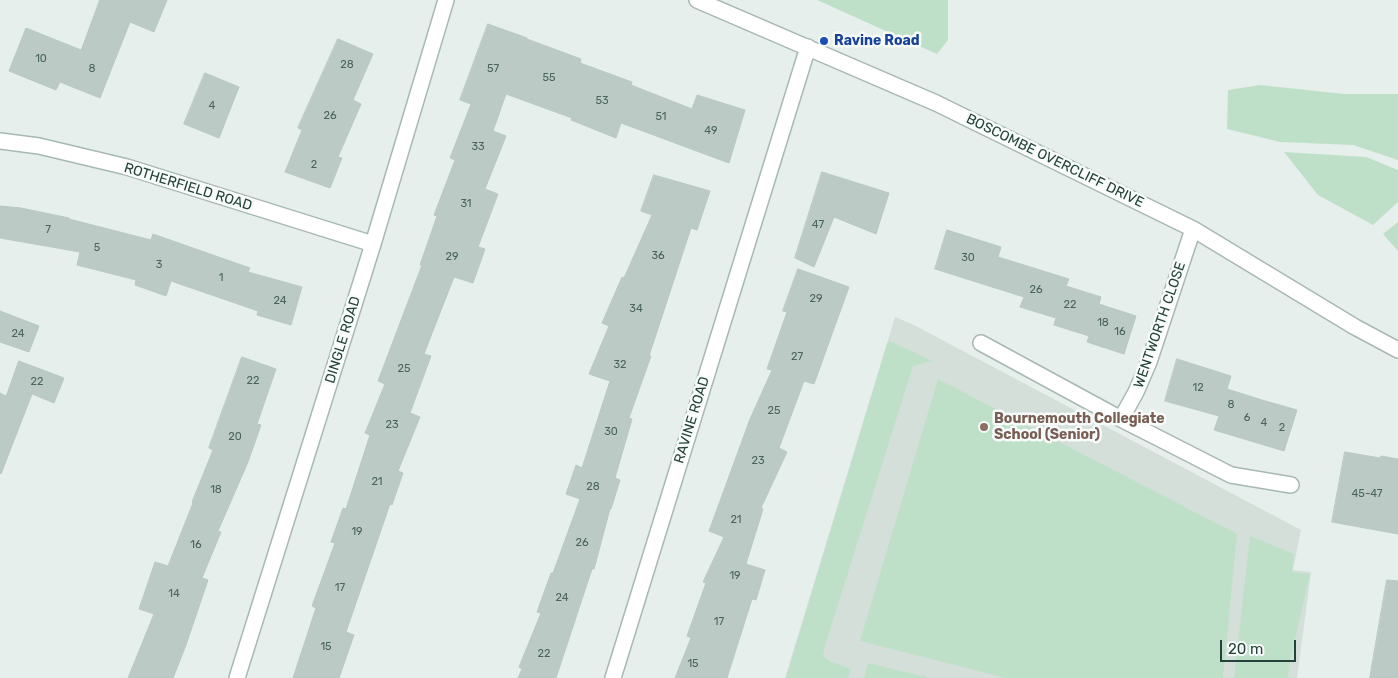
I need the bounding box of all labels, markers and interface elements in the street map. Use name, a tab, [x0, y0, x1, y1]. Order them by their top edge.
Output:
place label: Ravine Road	[834, 33, 920, 49]
marker: Ravine Road	[818, 35, 830, 47]
house number: 10	[35, 52, 47, 66]
house number: 28	[340, 58, 354, 72]
house number: 8	[89, 62, 95, 76]
house number: 57	[487, 62, 499, 76]
house number: 55	[542, 71, 556, 85]
house number: 53	[595, 94, 609, 108]
house number: 4	[209, 99, 215, 113]
house number: 26	[323, 109, 337, 123]
house number: 51	[655, 110, 667, 124]
street label: BOSCOMBE OVERCLIFF DRIVE	[963, 111, 1147, 211]
house number: 49	[704, 124, 718, 138]
house number: 33	[471, 140, 485, 154]
house number: 2	[311, 158, 317, 172]
street label: ROTHERFIELD ROAD	[122, 160, 254, 214]
house number: 31	[460, 197, 472, 211]
house number: 47	[812, 218, 824, 232]
house number: 7	[45, 223, 51, 237]
house number: 5	[94, 241, 100, 255]
house number: 36	[651, 249, 665, 263]
house number: 29	[446, 250, 458, 264]
house number: 30	[961, 251, 975, 265]
house number: 3	[156, 258, 162, 272]
street label: WENTWORTH CLOSE	[1131, 260, 1189, 390]
house number: 1	[219, 271, 223, 285]
house number: 26	[1029, 283, 1043, 297]
house number: 29	[810, 292, 822, 306]
house number: 24	[273, 294, 287, 308]
street label: DINGLE ROAD	[322, 295, 364, 385]
house number: 22	[1064, 298, 1076, 312]
house number: 34	[629, 302, 643, 316]
house number: 18	[1097, 316, 1109, 330]
house number: 16	[1114, 325, 1126, 339]
house number: 24	[11, 327, 25, 341]
house number: 27	[791, 350, 803, 364]
house number: 32	[613, 358, 627, 372]
house number: 25	[398, 362, 410, 376]
house number: 22	[247, 374, 259, 388]
house number: 22	[31, 375, 43, 389]
street label: RAVINE ROAD	[671, 375, 713, 465]
house number: 12	[1192, 381, 1204, 395]
house number: 8	[1228, 398, 1234, 412]
house number: 25	[768, 404, 780, 418]
place label: Bournemouth Collegiate School (Senior)	[994, 411, 1165, 444]
house number: 6	[1244, 411, 1250, 425]
house number: 4	[1261, 416, 1267, 430]
house number: 23	[385, 418, 399, 432]
marker: Bournemouth Collegiate School (Senior)	[978, 421, 990, 433]
house number: 2	[1279, 421, 1285, 435]
house number: 30	[604, 425, 618, 439]
house number: 20	[228, 430, 242, 444]
house number: 23	[751, 454, 765, 468]
house number: 21	[371, 475, 383, 489]
house number: 28	[586, 480, 600, 494]
house number: 18	[210, 483, 222, 497]
house number: 45-47	[1352, 487, 1382, 501]
house number: 21	[730, 513, 742, 527]
house number: 19	[351, 525, 363, 539]
house number: 26	[575, 536, 589, 550]
house number: 16	[190, 538, 202, 552]
house number: 19	[729, 569, 741, 583]
house number: 17	[335, 581, 345, 595]
house number: 14	[168, 587, 180, 601]
house number: 24	[555, 591, 569, 605]
house number: 17	[714, 615, 724, 629]
scale bar	[1223, 630, 1299, 662]
house number: 15	[320, 640, 332, 654]
text: 20 m	[1228, 640, 1263, 658]
house number: 22	[538, 647, 550, 661]
house number: 15	[687, 657, 699, 671]

